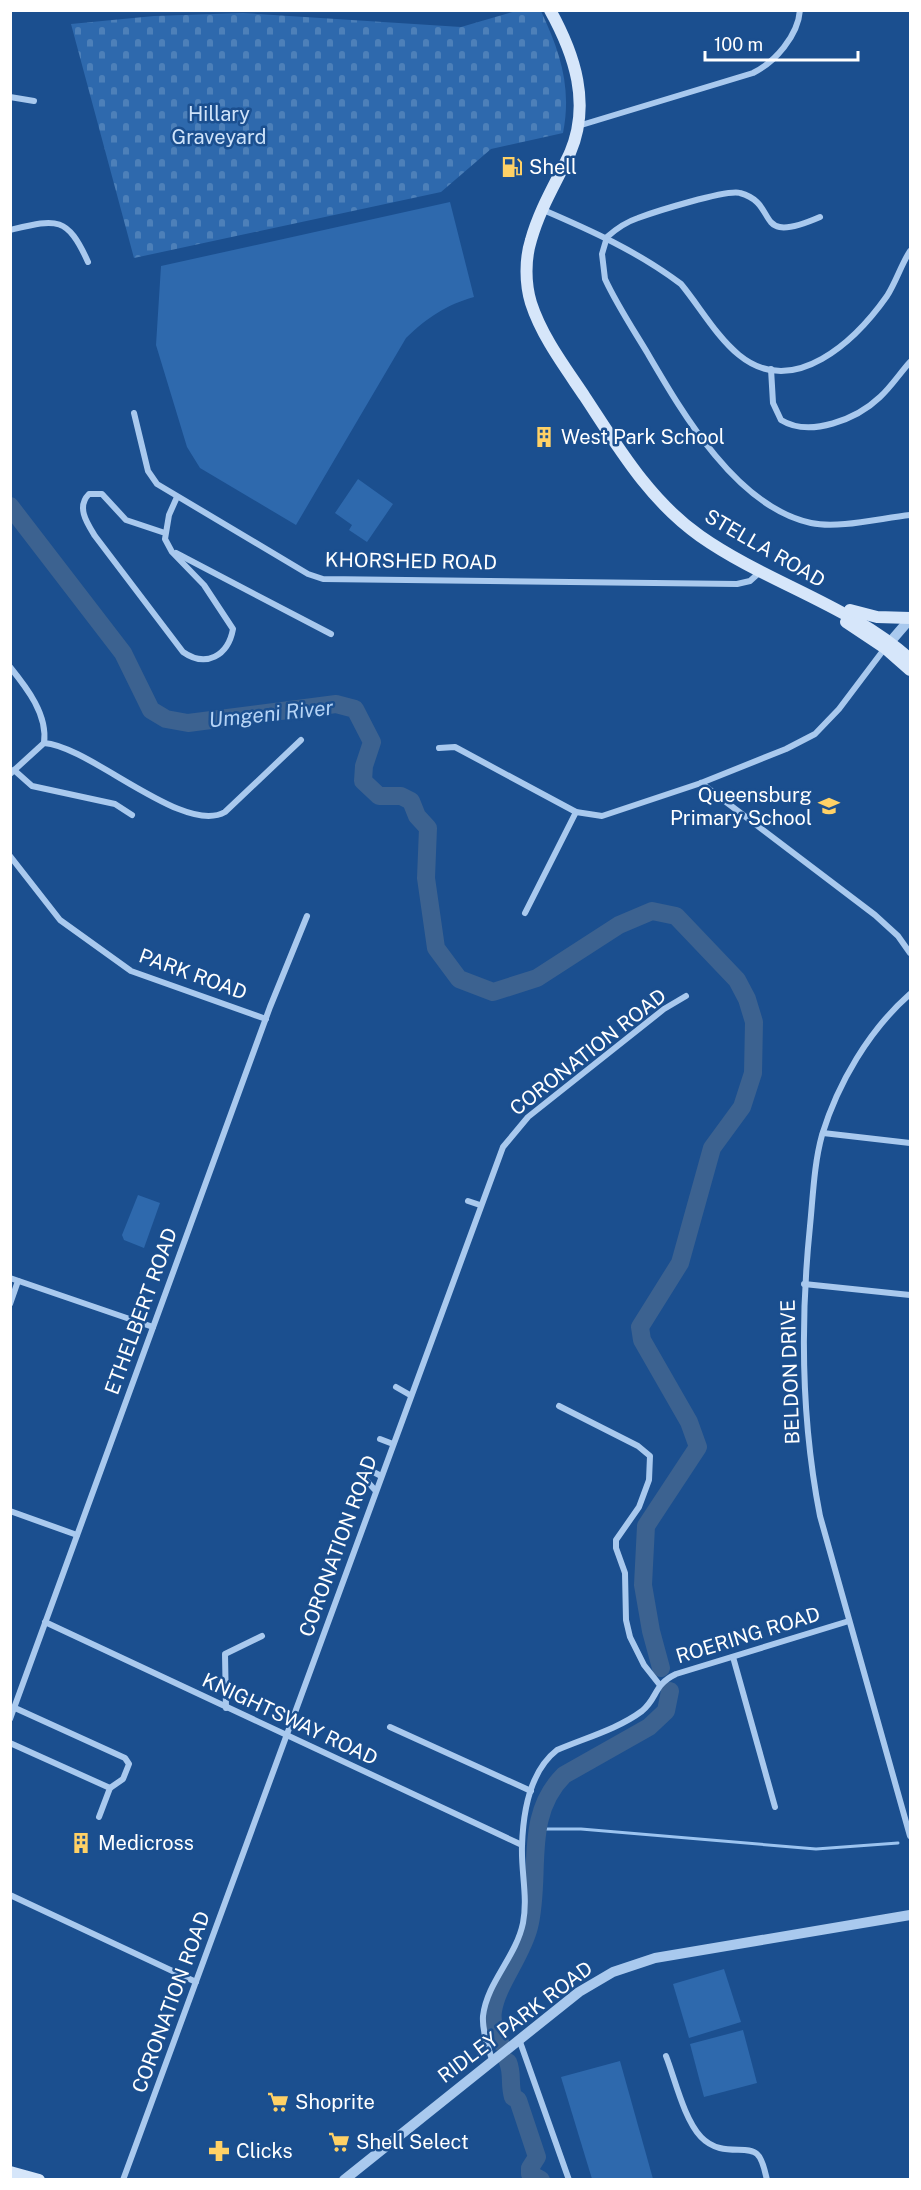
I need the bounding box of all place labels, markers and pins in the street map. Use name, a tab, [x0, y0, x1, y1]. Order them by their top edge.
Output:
fuel station icon: Shell	[500, 155, 524, 179]
place label: Shell	[529, 155, 577, 179]
building icon: West Park School	[532, 425, 556, 449]
place label: West Park School	[561, 425, 725, 449]
place label: Queensburg Primary School	[670, 783, 812, 830]
school or university icon: Queensburg Primary School	[817, 794, 841, 818]
building icon: Medicross	[69, 1831, 93, 1855]
place label: Medicross	[98, 1831, 194, 1855]
supermarket icon: Shoprite	[266, 2090, 290, 2114]
place label: Shoprite	[295, 2090, 375, 2114]
supermarket icon: Shell Select	[327, 2130, 351, 2154]
place label: Shell Select	[356, 2130, 469, 2154]
pharmacy icon: Clicks	[207, 2139, 231, 2163]
place label: Clicks	[236, 2139, 293, 2163]

